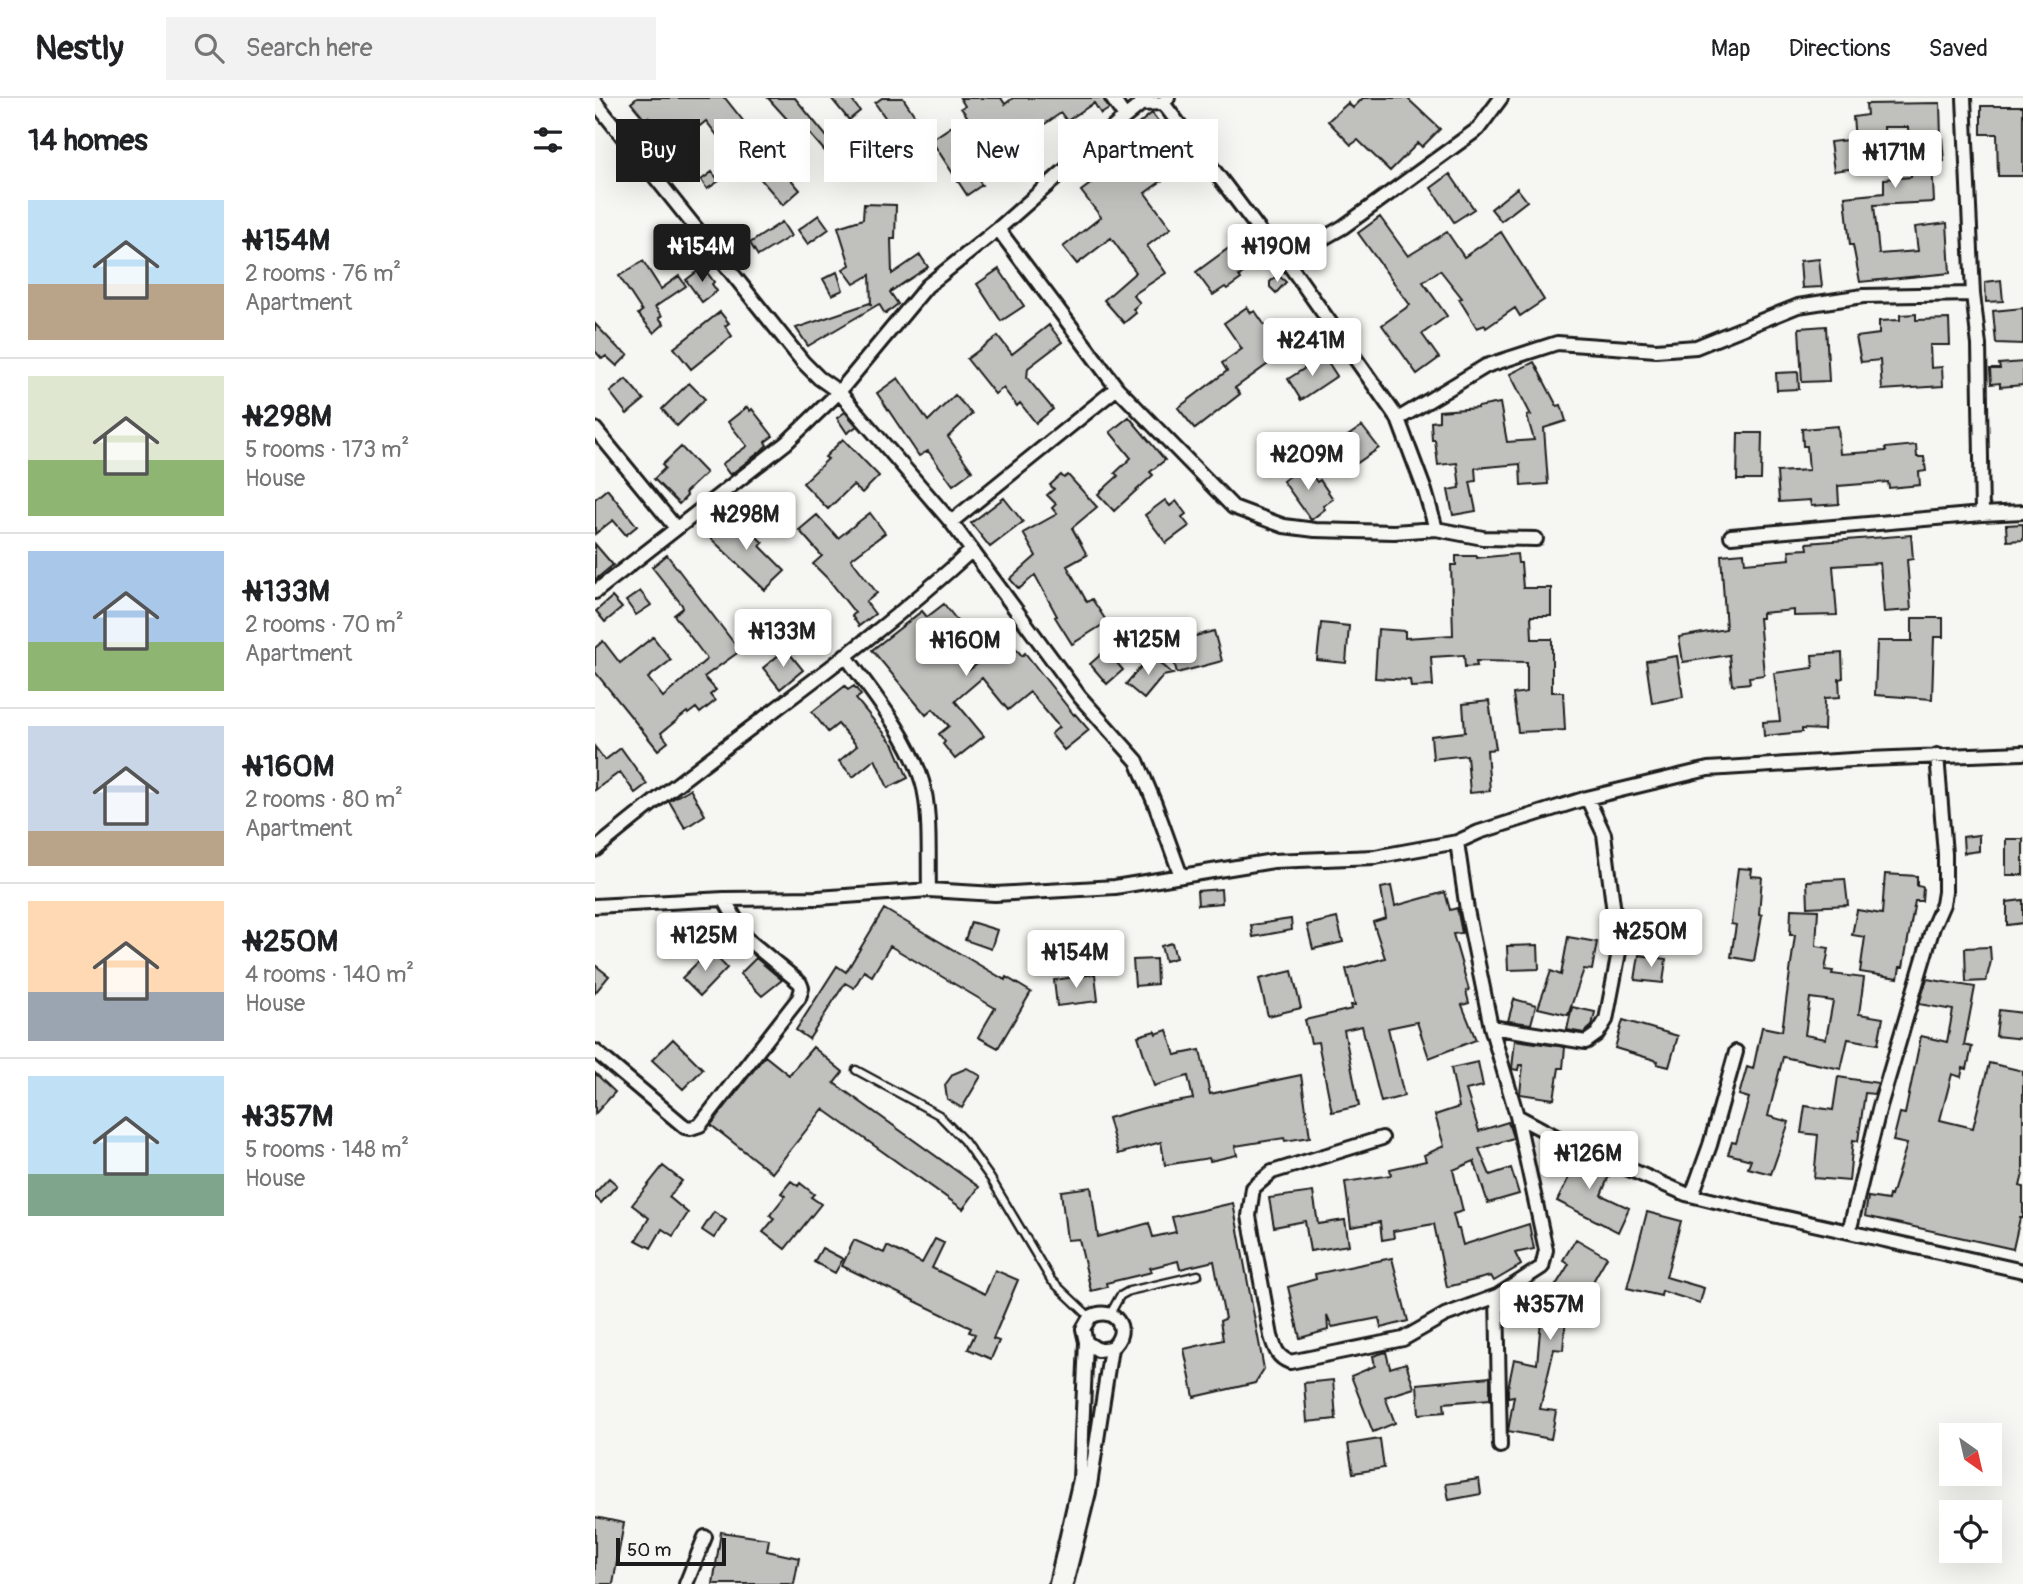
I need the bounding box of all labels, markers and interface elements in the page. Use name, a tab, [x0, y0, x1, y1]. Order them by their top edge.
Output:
search box	[166, 17, 656, 80]
text: Nestly	[35, 28, 124, 69]
icon: search	[190, 29, 228, 67]
text: Search here	[246, 32, 373, 64]
text: Map	[1711, 34, 1751, 63]
text: Directions	[1789, 34, 1890, 63]
text: Saved	[1928, 34, 1988, 63]
chip: Buy	[616, 119, 700, 182]
chip: Rent	[714, 119, 810, 182]
chip: Filters	[824, 119, 937, 182]
chip: New	[951, 119, 1044, 182]
chip: Apartment	[1058, 119, 1218, 182]
icon: filters	[529, 121, 567, 159]
text: 14 homes	[28, 122, 148, 159]
pin: ₦171M	[1846, 130, 1944, 190]
text: ₦171M	[1865, 138, 1925, 167]
text: ₦154M	[245, 222, 330, 259]
pin: ₦154M	[653, 225, 751, 284]
pin: ₦190M	[1228, 225, 1326, 284]
icon: home	[84, 228, 168, 312]
text: ₦154M	[669, 232, 735, 261]
text: ₦190M	[1244, 232, 1310, 261]
text: 2 rooms · 76 m²	[245, 259, 401, 288]
text: Apartment	[245, 288, 352, 317]
pin: ₦241M	[1263, 318, 1361, 378]
text: ₦241M	[1279, 326, 1345, 355]
text: ₦298M	[245, 398, 332, 435]
icon: home	[84, 404, 168, 488]
pin: ₦209M	[1259, 432, 1357, 492]
text: 5 rooms · 173 m²	[245, 435, 409, 464]
text: ₦209M	[1273, 440, 1343, 469]
text: House	[245, 464, 305, 493]
pin: ₦298M	[697, 492, 795, 552]
text: ₦298M	[713, 500, 779, 529]
text: ₦133M	[245, 573, 330, 610]
icon: home	[84, 579, 168, 663]
text: 2 rooms · 70 m²	[245, 610, 404, 639]
pin: ₦133M	[734, 610, 832, 669]
text: ₦133M	[750, 617, 816, 646]
pin: ₦160M	[917, 618, 1015, 678]
pin: ₦125M	[1099, 618, 1197, 677]
text: ₦125M	[1116, 625, 1180, 654]
text: ₦160M	[932, 626, 1000, 655]
text: Apartment	[245, 639, 352, 668]
text: ₦160M	[245, 748, 334, 785]
icon: home	[84, 754, 168, 838]
text: 2 rooms · 80 m²	[245, 785, 403, 814]
text: Apartment	[245, 814, 352, 843]
pin: ₦250M	[1602, 910, 1700, 969]
pin: ₦125M	[656, 914, 754, 973]
text: ₦250M	[1615, 917, 1687, 946]
text: ₦125M	[673, 921, 737, 950]
text: ₦250M	[245, 923, 338, 960]
icon: home	[84, 929, 168, 1013]
pin: ₦154M	[1027, 930, 1125, 990]
text: ₦154M	[1043, 938, 1109, 967]
text: 4 rooms · 140 m²	[245, 960, 414, 989]
text: House	[245, 989, 305, 1018]
text: ₦357M	[245, 1098, 333, 1135]
icon: home	[84, 1104, 168, 1188]
pin: ₦126M	[1540, 1132, 1638, 1191]
text: 5 rooms · 148 m²	[245, 1135, 409, 1164]
text: ₦126M	[1556, 1139, 1622, 1168]
text: House	[245, 1164, 305, 1193]
pin: ₦357M	[1501, 1282, 1599, 1342]
text: ₦357M	[1516, 1290, 1584, 1319]
north arrow	[1939, 1423, 2002, 1486]
map controls	[1939, 1423, 2002, 1563]
button: locate	[1939, 1500, 2002, 1563]
scale bar	[616, 1535, 726, 1567]
text: 50 m	[627, 1538, 671, 1562]

